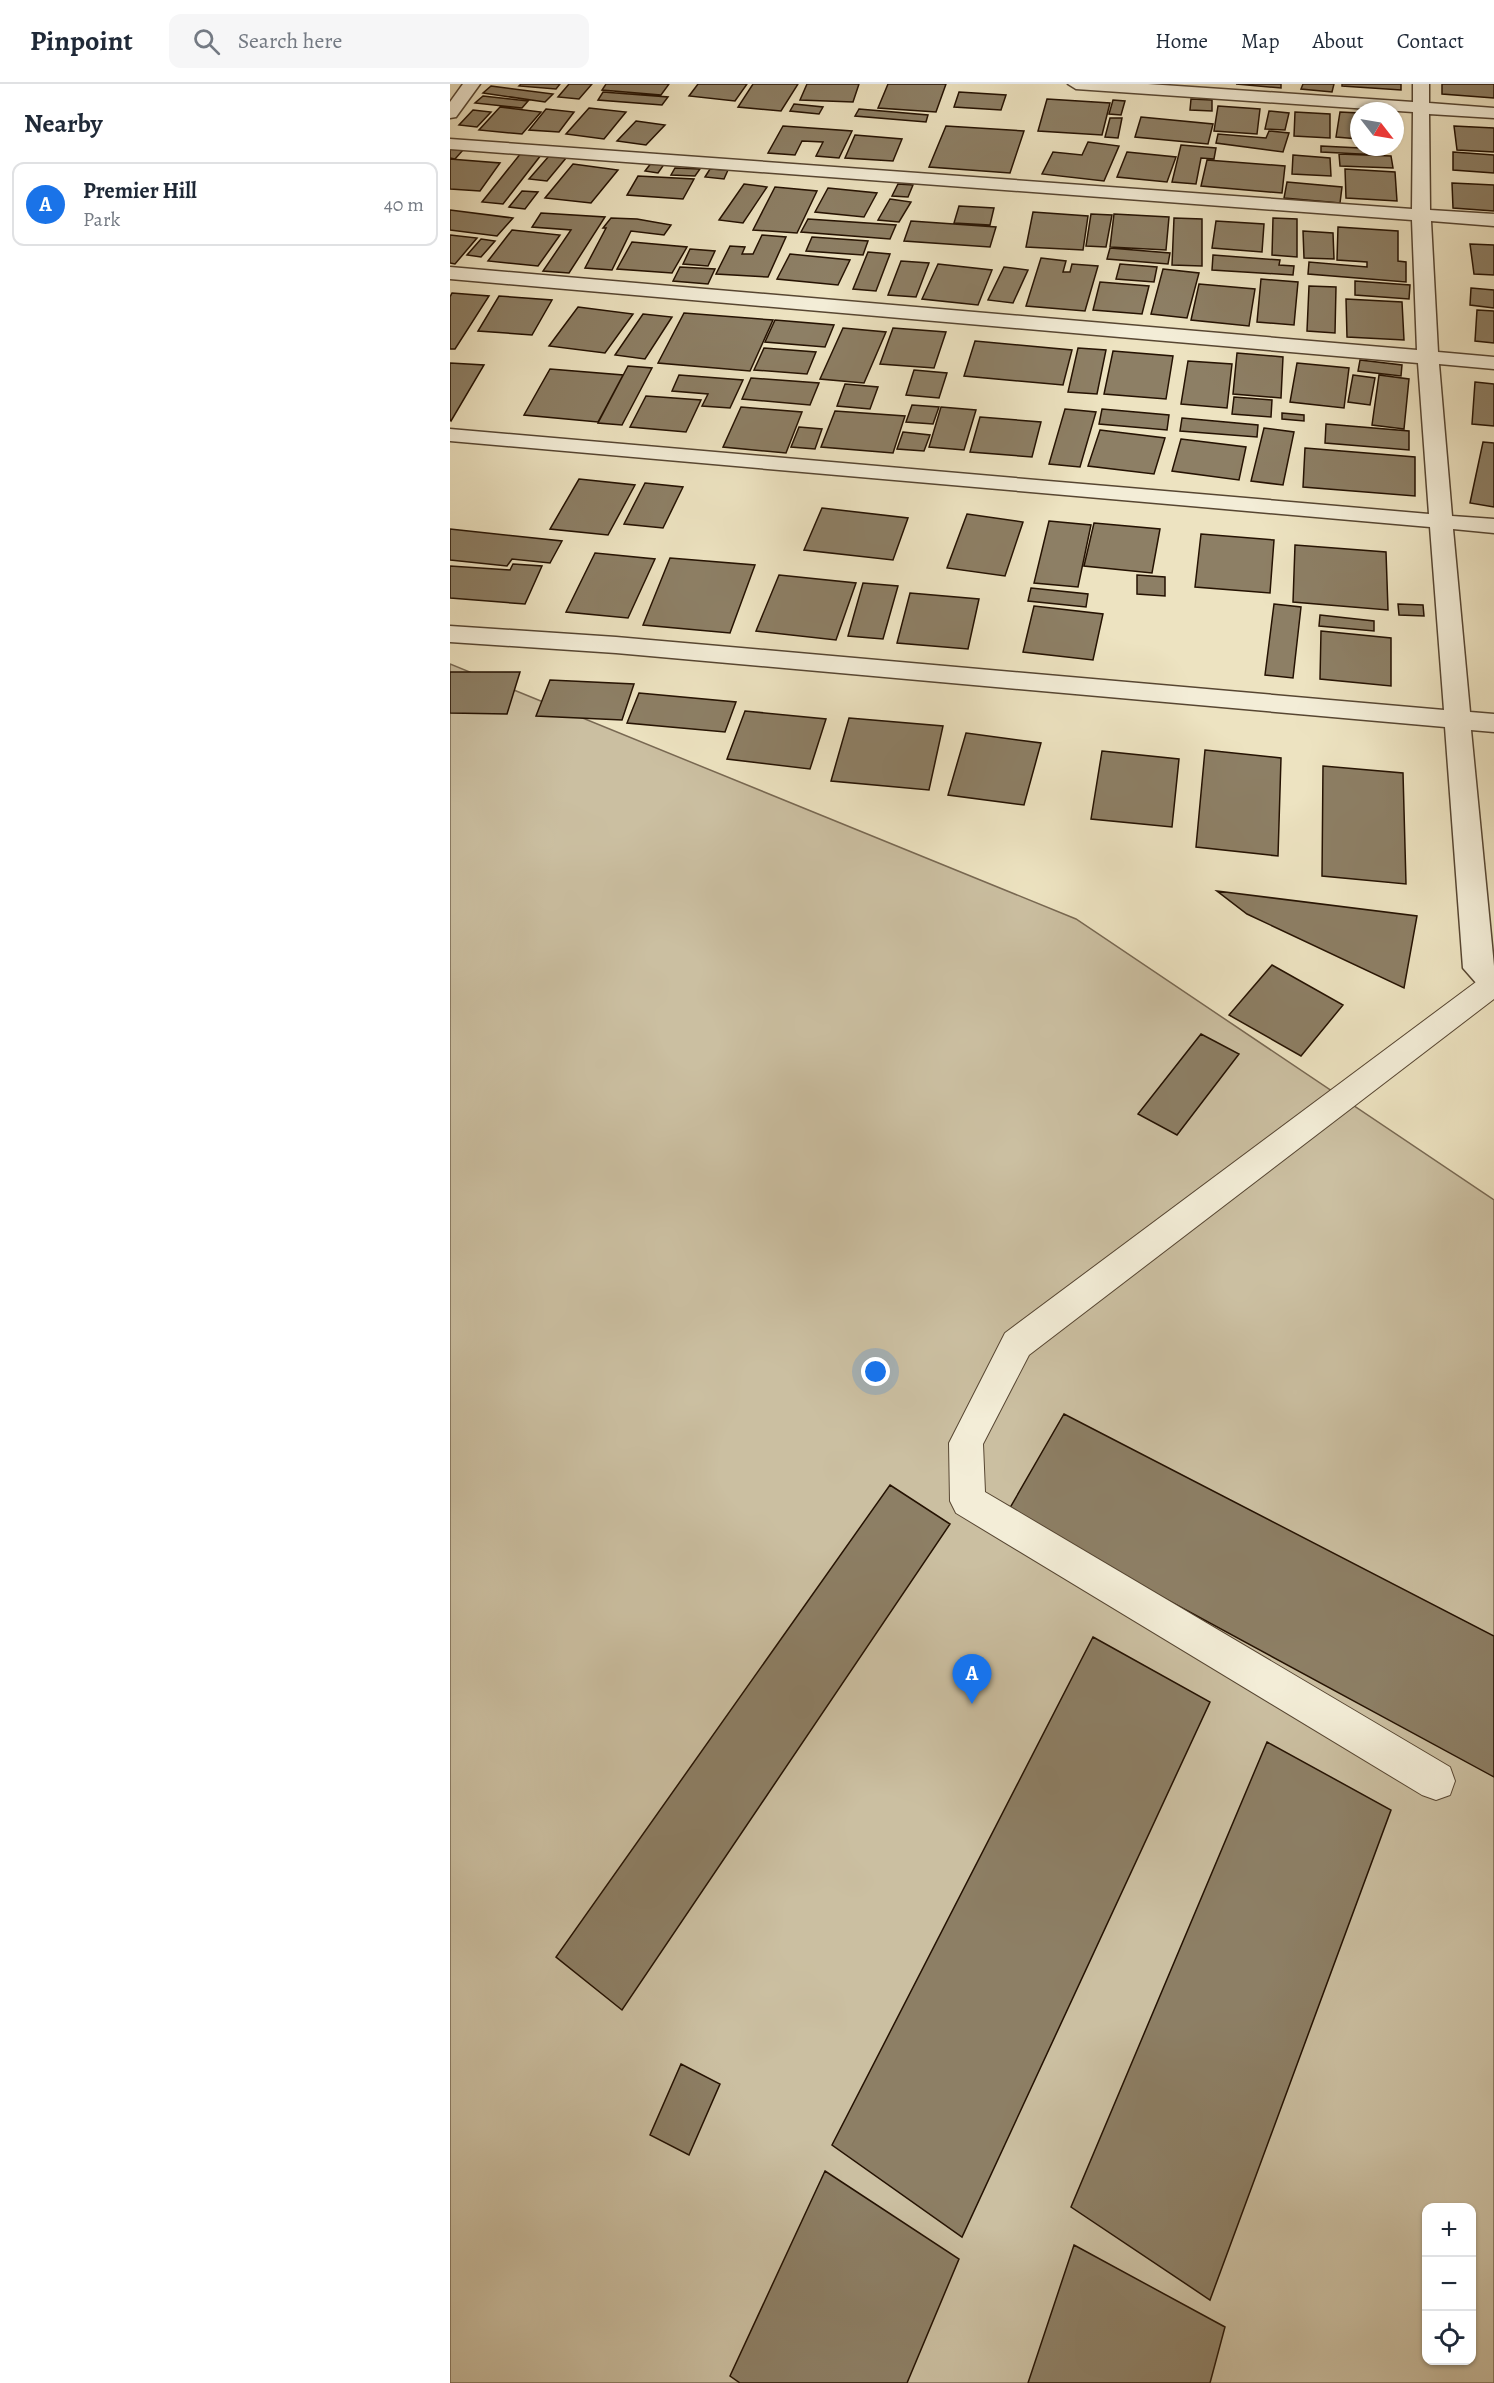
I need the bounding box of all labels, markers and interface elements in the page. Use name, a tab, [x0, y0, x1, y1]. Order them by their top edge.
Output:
search box	[169, 14, 589, 68]
text: Pinpoint	[30, 22, 133, 60]
icon: search	[190, 25, 223, 58]
text: Search here	[238, 26, 342, 56]
text: Home	[1155, 27, 1208, 55]
text: Map	[1241, 27, 1279, 55]
text: About	[1312, 27, 1364, 55]
text: Contact	[1397, 27, 1464, 55]
north arrow	[1350, 102, 1404, 156]
text: Nearby	[24, 106, 103, 141]
text: Premier Hill	[83, 176, 197, 206]
text: A	[39, 191, 52, 218]
text: 40 m	[384, 191, 424, 218]
text: Park	[83, 206, 121, 233]
your location	[861, 1357, 890, 1386]
pin: A	[952, 1654, 992, 1704]
map controls	[1422, 2203, 1476, 2365]
button: +	[1422, 2203, 1476, 2257]
button: −	[1422, 2257, 1476, 2311]
button: locate	[1422, 2311, 1476, 2365]

